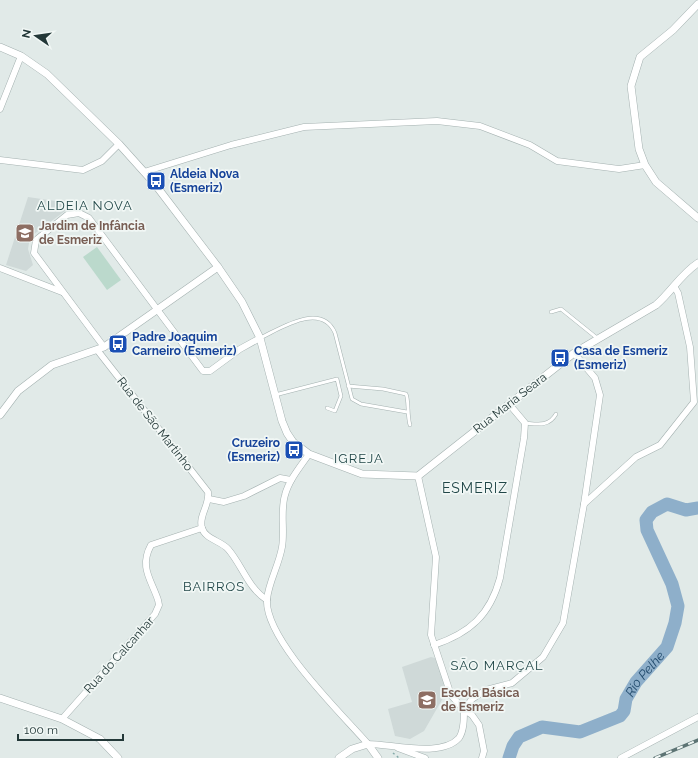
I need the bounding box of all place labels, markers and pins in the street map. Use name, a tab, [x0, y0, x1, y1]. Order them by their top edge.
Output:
place label: Aldeia Nova (Esmeriz)	[170, 167, 239, 195]
bus stop icon: Aldeia Nova (Esmeriz)	[145, 170, 167, 192]
place label: Jardim de Infância de Esmeriz	[39, 219, 145, 247]
school or university icon: Jardim de Infância de Esmeriz	[14, 222, 36, 244]
place label: Padre Joaquim Carneiro (Esmeriz)	[132, 330, 237, 358]
bus stop icon: Padre Joaquim Carneiro (Esmeriz)	[107, 333, 129, 355]
place label: Casa de Esmeriz (Esmeriz)	[574, 344, 668, 372]
bus stop icon: Casa de Esmeriz (Esmeriz)	[549, 347, 571, 369]
place label: Cruzeiro (Esmeriz)	[227, 436, 280, 464]
bus stop icon: Cruzeiro (Esmeriz)	[283, 439, 305, 461]
place label: Escola Básica de Esmeriz	[441, 686, 519, 714]
school or university icon: Escola Básica de Esmeriz	[416, 689, 438, 711]

